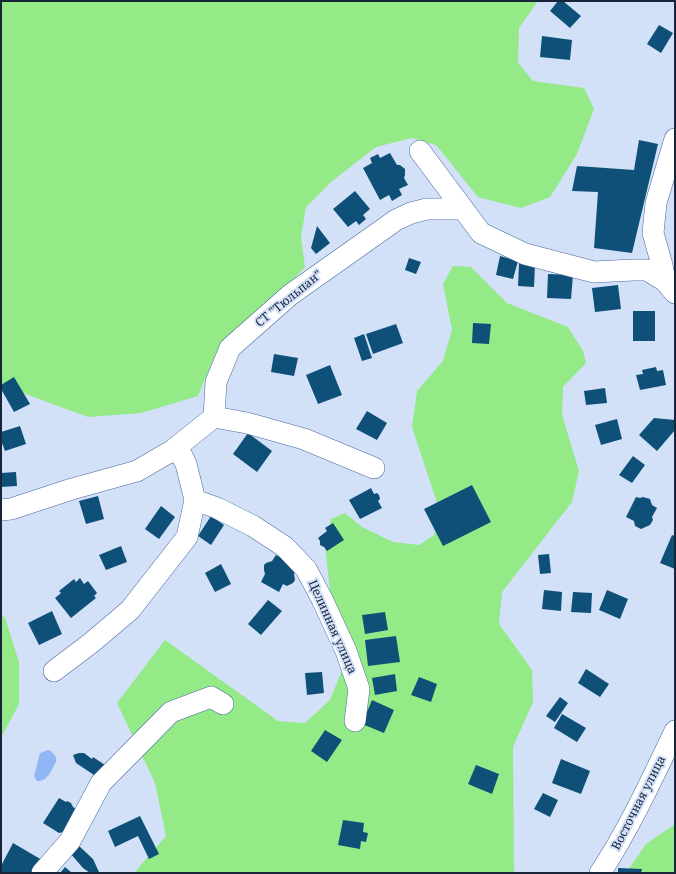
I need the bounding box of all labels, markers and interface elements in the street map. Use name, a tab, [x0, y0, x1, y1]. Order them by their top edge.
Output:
street label: СТ "Тюльпан"	[253, 268, 325, 330]
street label: Целинная улица	[305, 578, 359, 676]
street label: Восточная улица	[609, 754, 669, 852]

